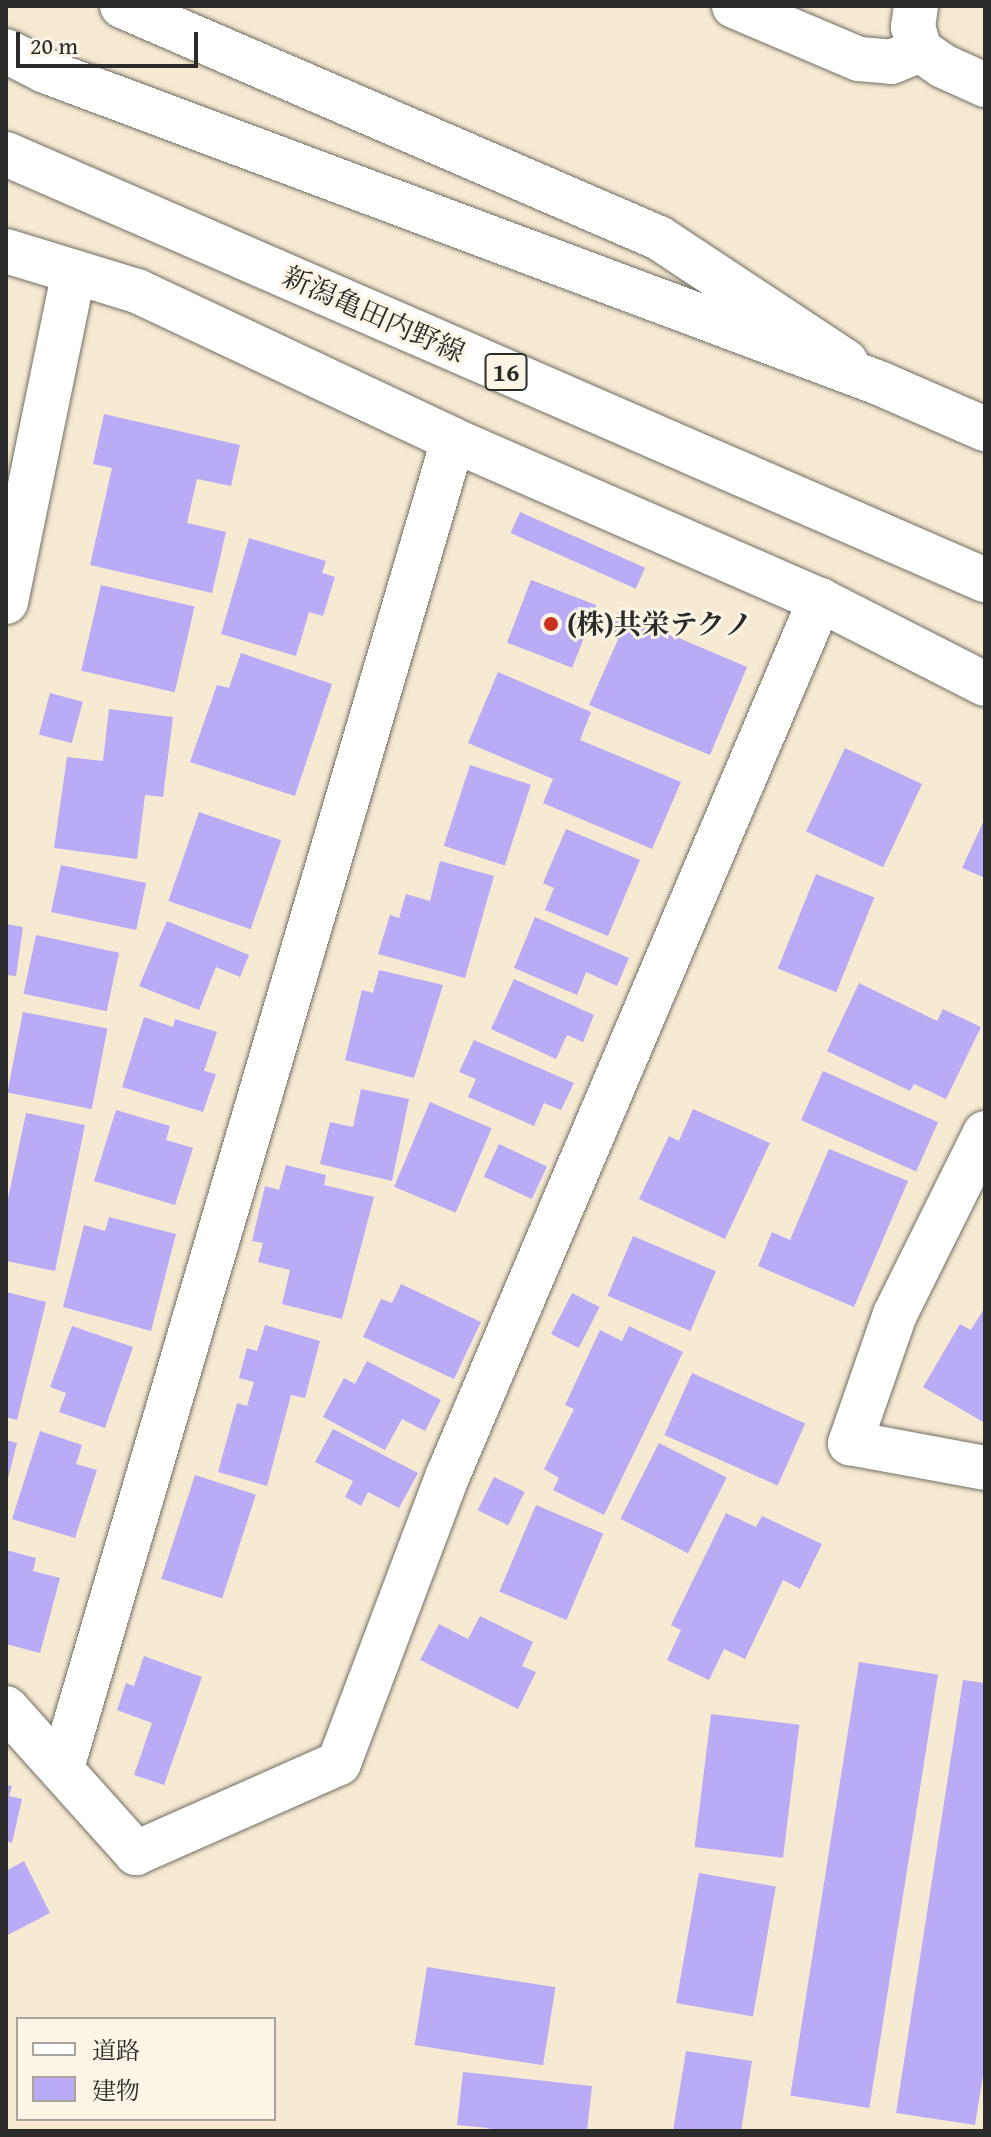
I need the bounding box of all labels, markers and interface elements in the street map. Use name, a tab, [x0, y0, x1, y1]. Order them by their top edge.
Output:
scale bar	[20, 16, 202, 66]
text: 20 m	[30, 28, 78, 63]
street label: 新潟亀田内野線	[278, 259, 470, 369]
road number: 16	[484, 350, 528, 394]
place label: (株)共栄テクノ	[567, 607, 754, 641]
marker: (株)共栄テクノ	[542, 615, 560, 633]
legend	[16, 2017, 276, 2121]
text: 道路	[92, 2033, 140, 2068]
text: 建物	[92, 2073, 140, 2108]

